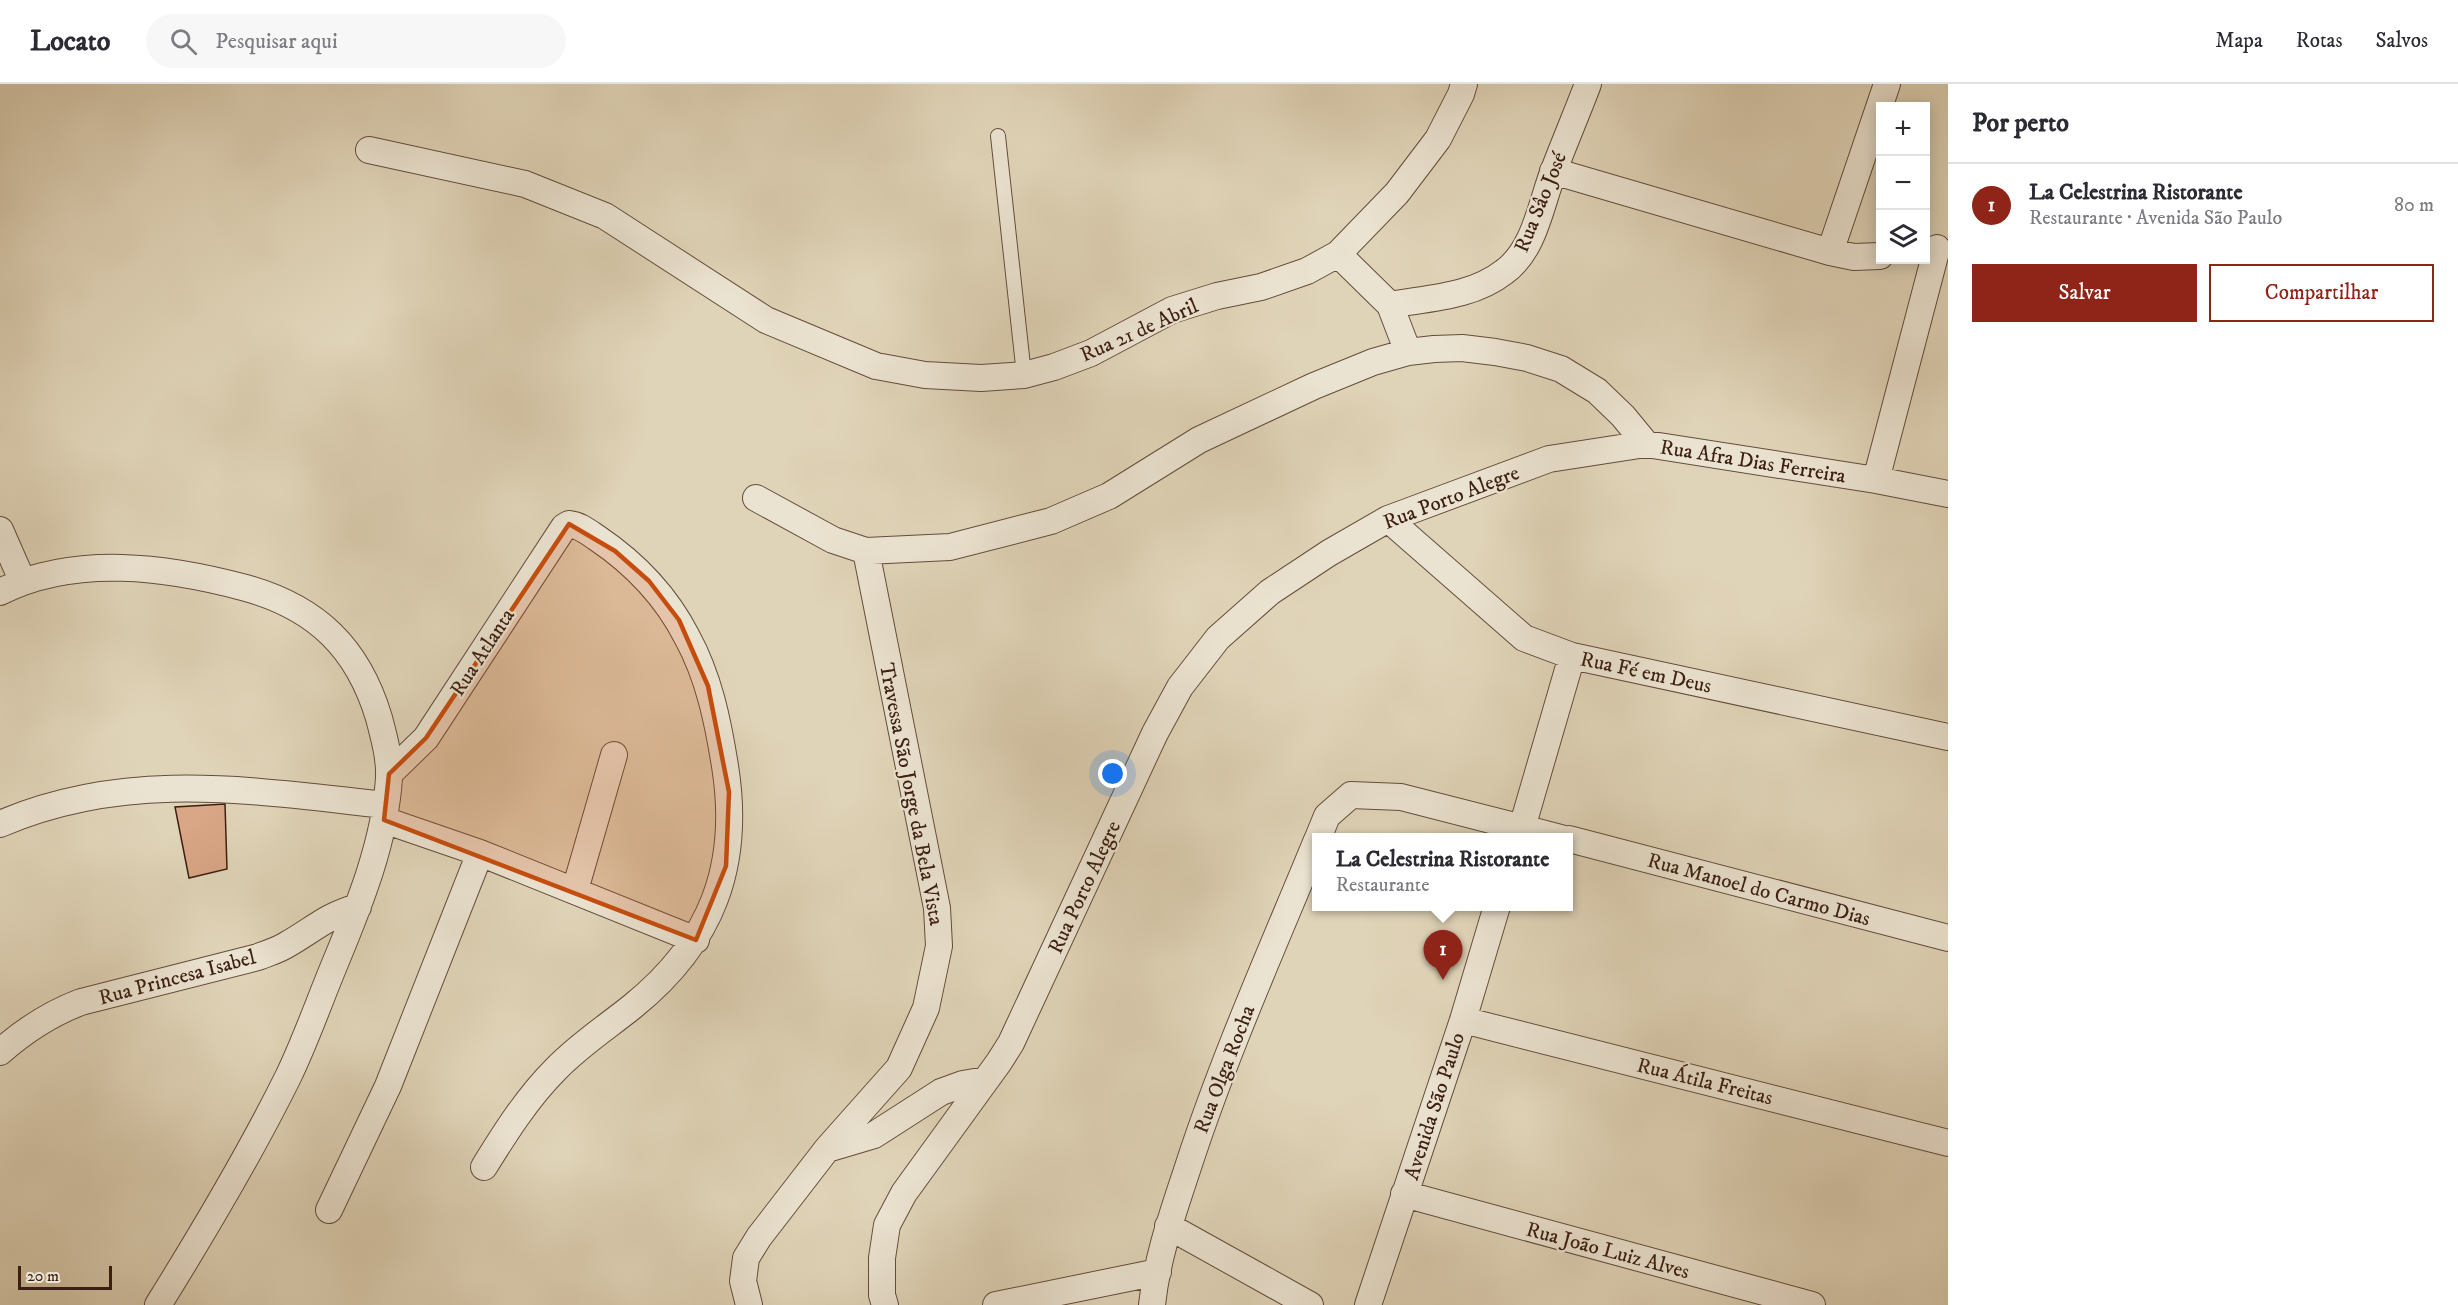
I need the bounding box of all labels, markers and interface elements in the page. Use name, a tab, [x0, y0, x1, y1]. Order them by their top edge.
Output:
search box	[146, 14, 566, 68]
text: Locato	[30, 24, 110, 59]
icon: search	[167, 25, 200, 58]
text: Pesquisar aqui	[215, 28, 338, 55]
text: Mapa	[2215, 28, 2263, 54]
text: Rotas	[2296, 28, 2343, 54]
text: Salvos	[2376, 28, 2428, 54]
map controls	[1876, 102, 1930, 264]
button: +	[1876, 102, 1930, 156]
text: Por perto	[1972, 107, 2069, 140]
street label: Rua Sâo José	[1509, 148, 1573, 256]
button: −	[1876, 156, 1930, 210]
text: La Celestrina Ristorante	[2029, 179, 2243, 206]
text: 1	[1988, 193, 1995, 218]
text: 80 m	[2394, 193, 2434, 218]
text: Restaurante · Avenida São Paulo	[2029, 206, 2282, 231]
button: layers	[1876, 210, 1930, 264]
button: Salvar	[1972, 264, 2197, 322]
button: Compartilhar	[2209, 264, 2434, 322]
street label: Rua 21 de Abril	[1076, 293, 1203, 368]
street label: Rua Afra Dias Ferreira	[1658, 434, 1848, 490]
street label: Rua Porto Alegre	[1380, 460, 1523, 536]
street label: Rua Atlanta	[445, 604, 521, 701]
street label: Rua Fé em Deus	[1578, 646, 1714, 700]
street label: Travessa São Jorge da Bela Vista	[873, 661, 949, 928]
your location	[1098, 759, 1127, 788]
street label: Rua Porto Alegre	[1043, 817, 1127, 958]
popup	[1312, 833, 1573, 911]
text: La Celestrina Ristorante	[1336, 846, 1549, 873]
street label: Rua Manoel do Carmo Dias	[1644, 848, 1873, 932]
text: Restaurante	[1336, 873, 1429, 898]
pin: 1	[1424, 930, 1462, 980]
street label: Rua Princesa Isabel	[96, 944, 259, 1011]
street label: Rua Olga Rocha	[1189, 1001, 1261, 1137]
street label: Avenida São Paulo	[1399, 1029, 1471, 1183]
street label: Rua Átila Freitas	[1634, 1051, 1776, 1111]
street label: Rua João Luiz Alves	[1523, 1217, 1692, 1285]
scale bar	[18, 1263, 112, 1290]
text: 20 m	[27, 1266, 59, 1286]

